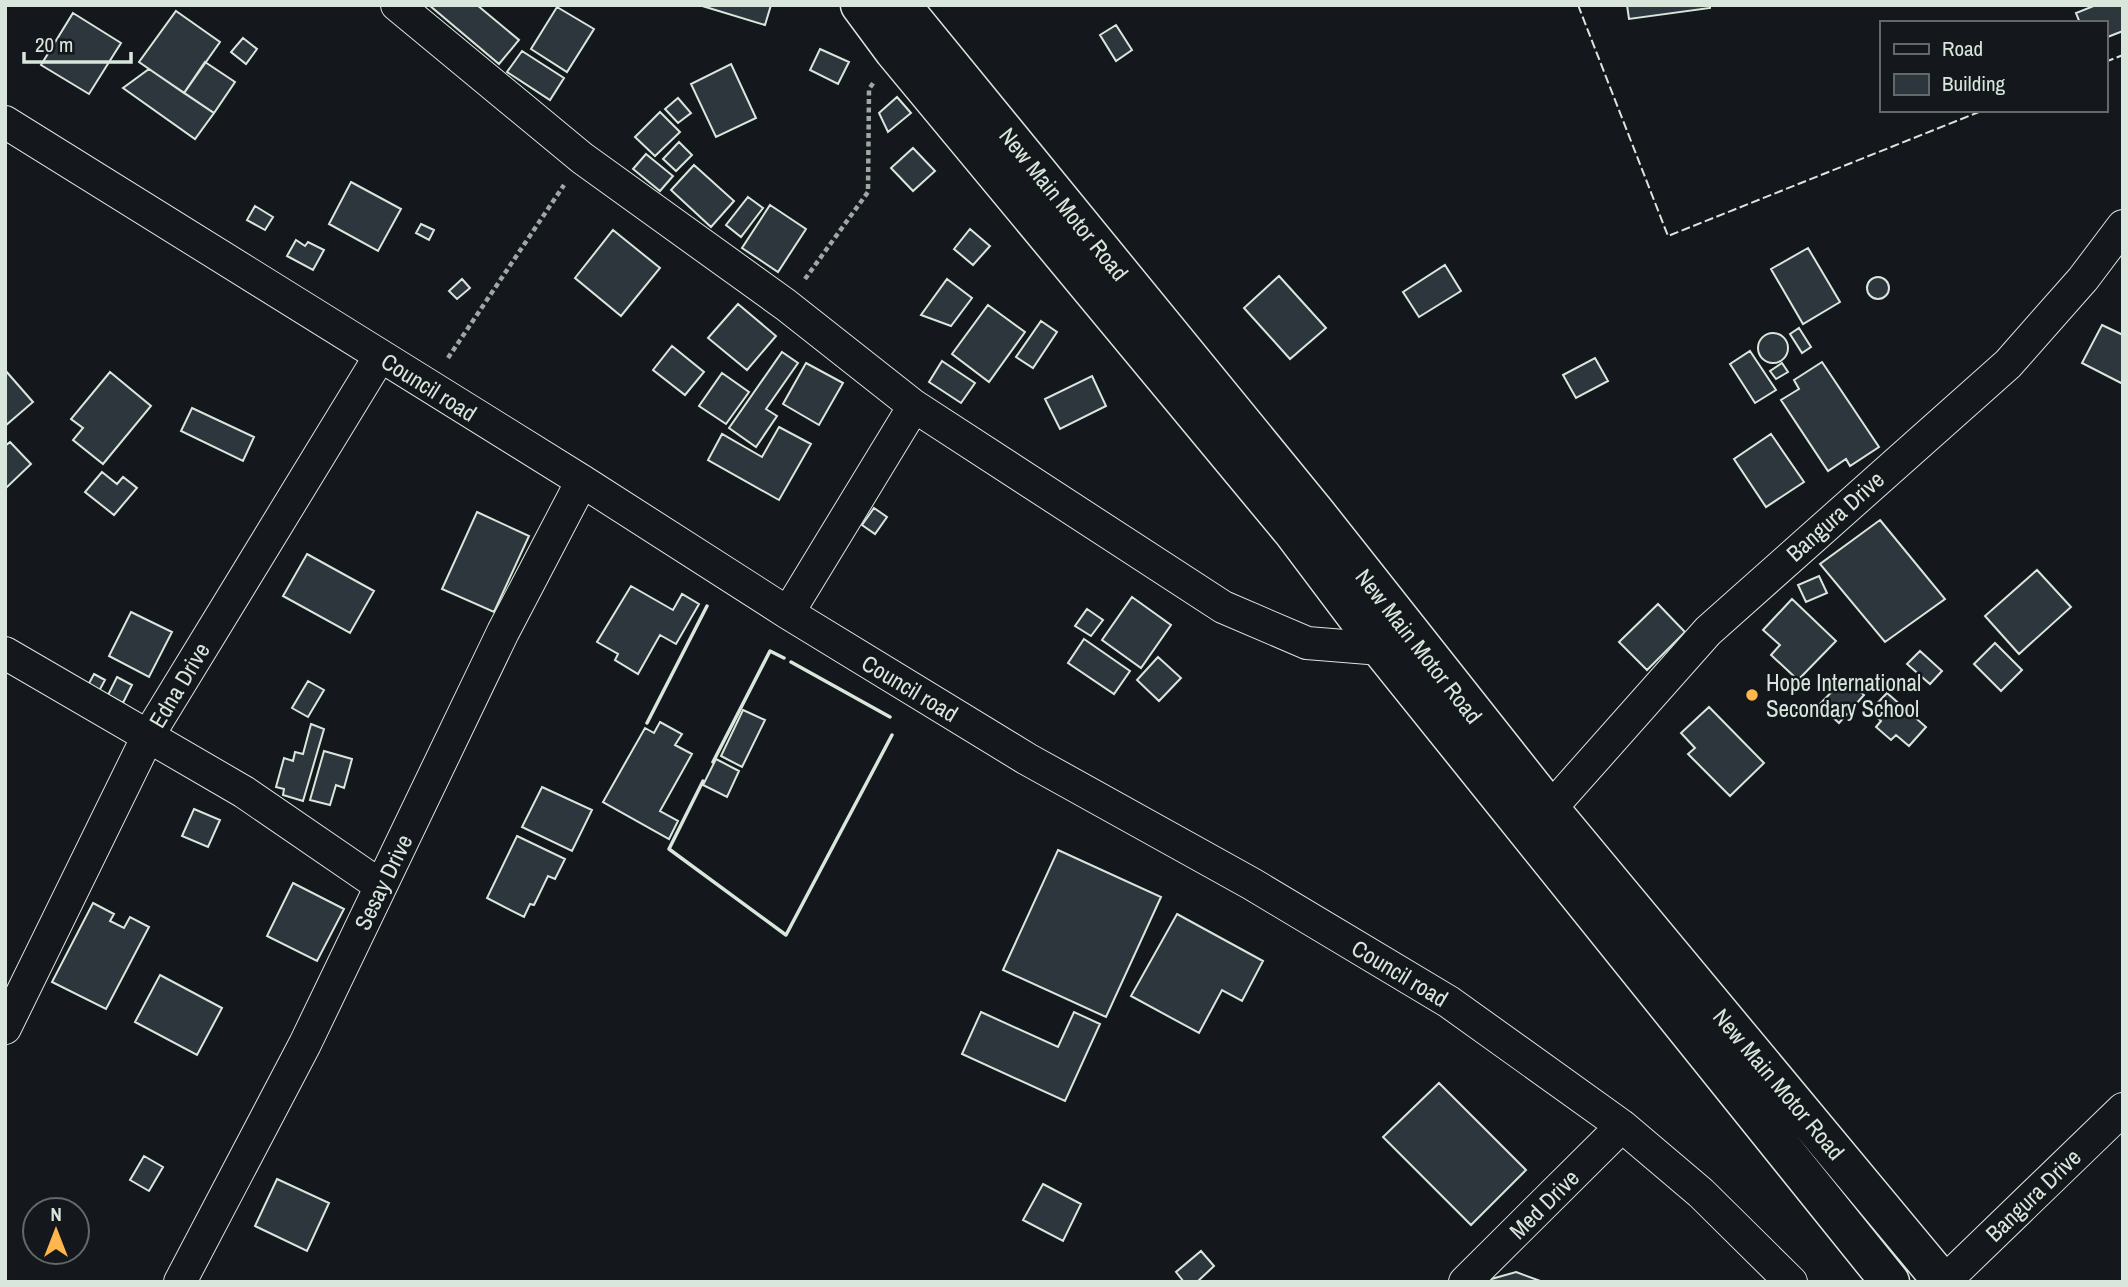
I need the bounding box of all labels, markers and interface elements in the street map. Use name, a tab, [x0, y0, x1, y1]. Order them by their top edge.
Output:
scale bar	[24, 21, 131, 65]
legend	[1880, 21, 2107, 112]
text: 20 m	[35, 30, 73, 59]
text: Road	[1942, 34, 1983, 63]
text: Building	[1942, 69, 2006, 98]
street label: New Main Motor Road	[993, 121, 1135, 287]
street label: Council road	[375, 346, 483, 428]
street label: Bangura Drive	[1779, 464, 1891, 568]
street label: New Main Motor Road	[1349, 562, 1489, 730]
street label: Edna Drive	[141, 637, 217, 733]
street label: Council road	[856, 647, 964, 729]
place label: Hope International Secondary School	[1766, 667, 1921, 724]
marker: Hope International Secondary School	[1744, 687, 1760, 703]
street label: Sesay Drive	[347, 829, 419, 935]
street label: Council road	[1346, 932, 1454, 1014]
street label: New Main Motor Road	[1706, 1002, 1852, 1166]
street label: Bangura Drive	[1978, 1142, 2088, 1248]
street label: Med Drive	[1502, 1162, 1586, 1246]
north arrow	[21, 1196, 91, 1266]
text: N	[50, 1201, 62, 1227]

